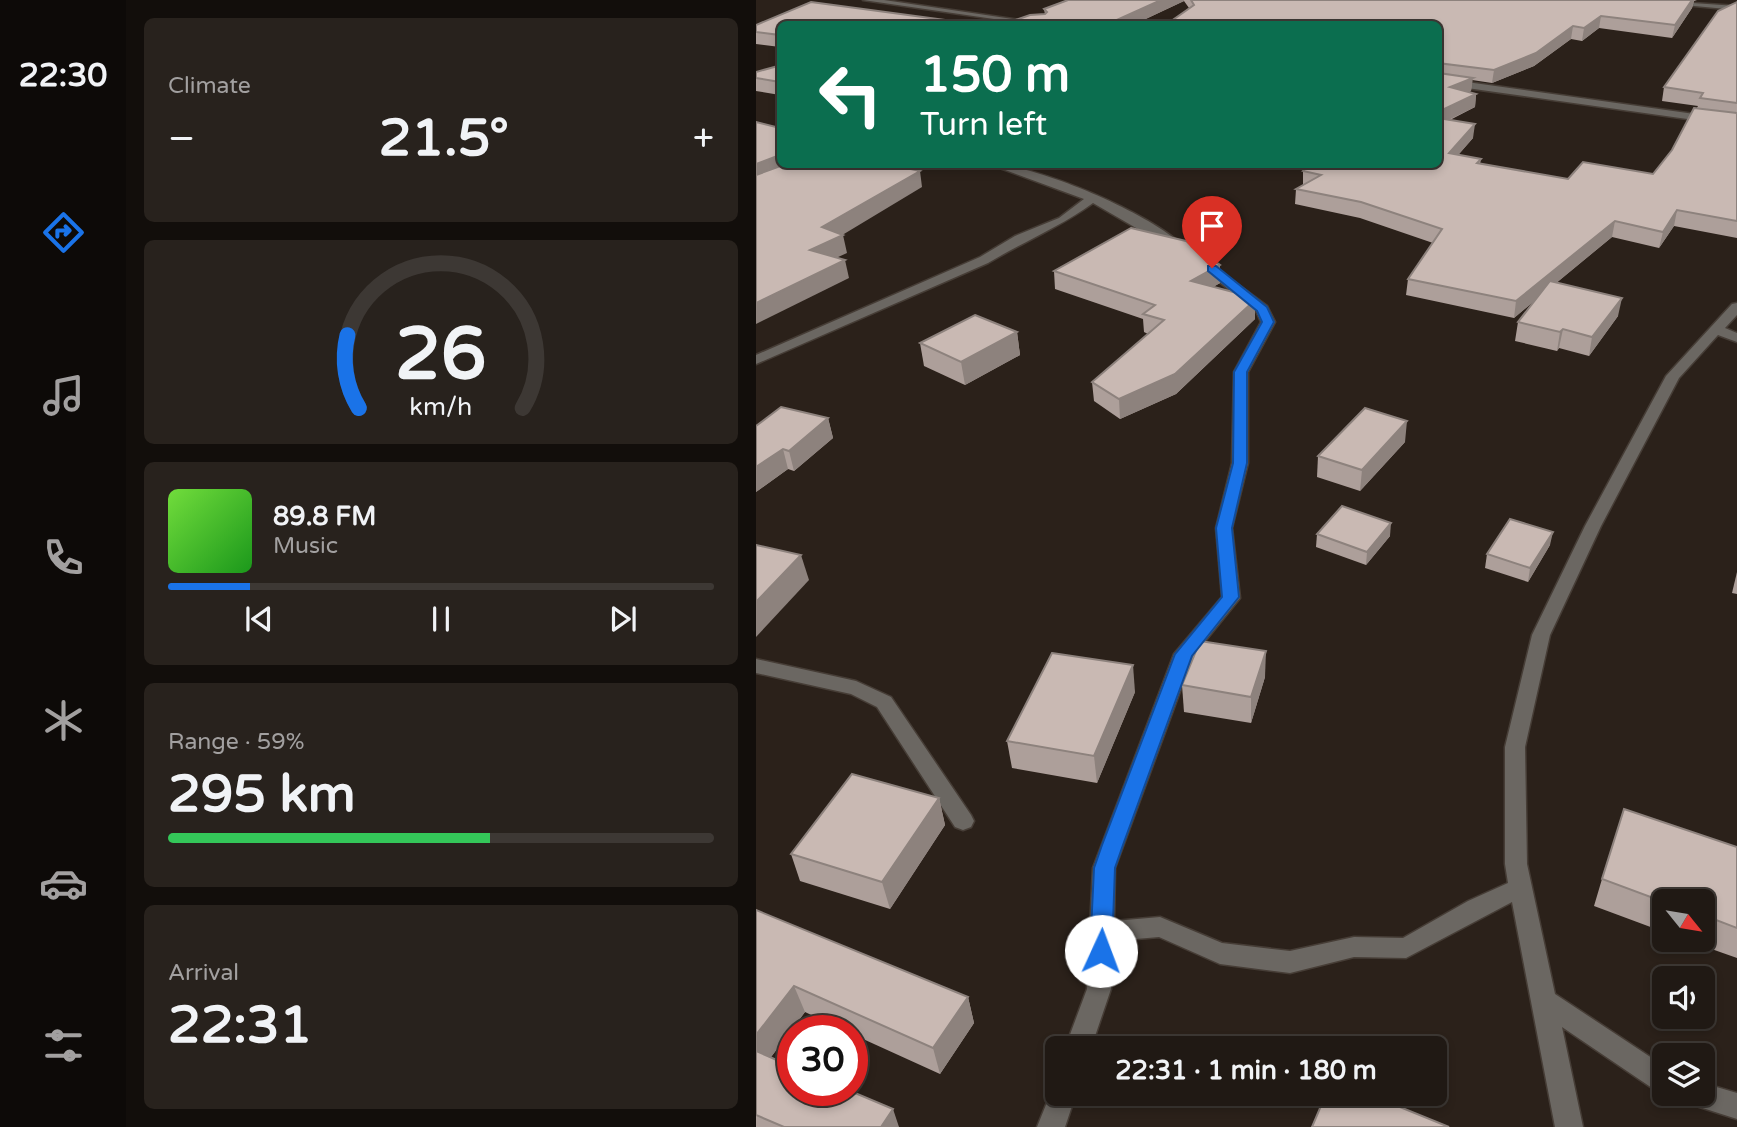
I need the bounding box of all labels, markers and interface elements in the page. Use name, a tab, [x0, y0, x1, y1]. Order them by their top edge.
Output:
text: 150 m	[920, 46, 1070, 105]
icon: left	[805, 49, 896, 140]
text: 22:30	[19, 57, 107, 95]
text: Climate	[168, 72, 251, 100]
text: Turn left	[920, 106, 1047, 144]
text: 21.5°	[379, 107, 509, 170]
text: −	[168, 116, 195, 162]
text: +	[693, 116, 714, 162]
pin	[1182, 196, 1242, 268]
icon: arrive	[1193, 207, 1231, 245]
icon: directions	[39, 208, 88, 257]
text: 26	[395, 311, 487, 399]
icon: music	[39, 371, 88, 420]
text: km/h	[410, 391, 472, 421]
text: 89.8 FM	[273, 501, 376, 532]
text: Music	[273, 532, 338, 560]
icon: phone	[39, 533, 88, 582]
icon: previous	[240, 600, 278, 638]
icon: pause	[422, 600, 460, 638]
icon: next	[604, 600, 642, 638]
icon: climate	[39, 696, 88, 745]
text: Range · 59%	[168, 728, 304, 756]
text: 295 km	[168, 763, 356, 826]
icon: car	[39, 859, 88, 908]
north arrow	[1652, 889, 1715, 952]
map controls	[1652, 889, 1715, 1106]
position arrow	[1064, 914, 1138, 988]
text: Arrival	[168, 959, 239, 987]
button: sound	[1652, 966, 1715, 1029]
text: 22:31	[168, 994, 312, 1057]
speed limit sign: 30	[777, 1015, 868, 1106]
icon: filters	[39, 1021, 88, 1070]
button: layers	[1652, 1043, 1715, 1106]
text: 22:31 · 1 min · 180 m	[1115, 1055, 1377, 1086]

